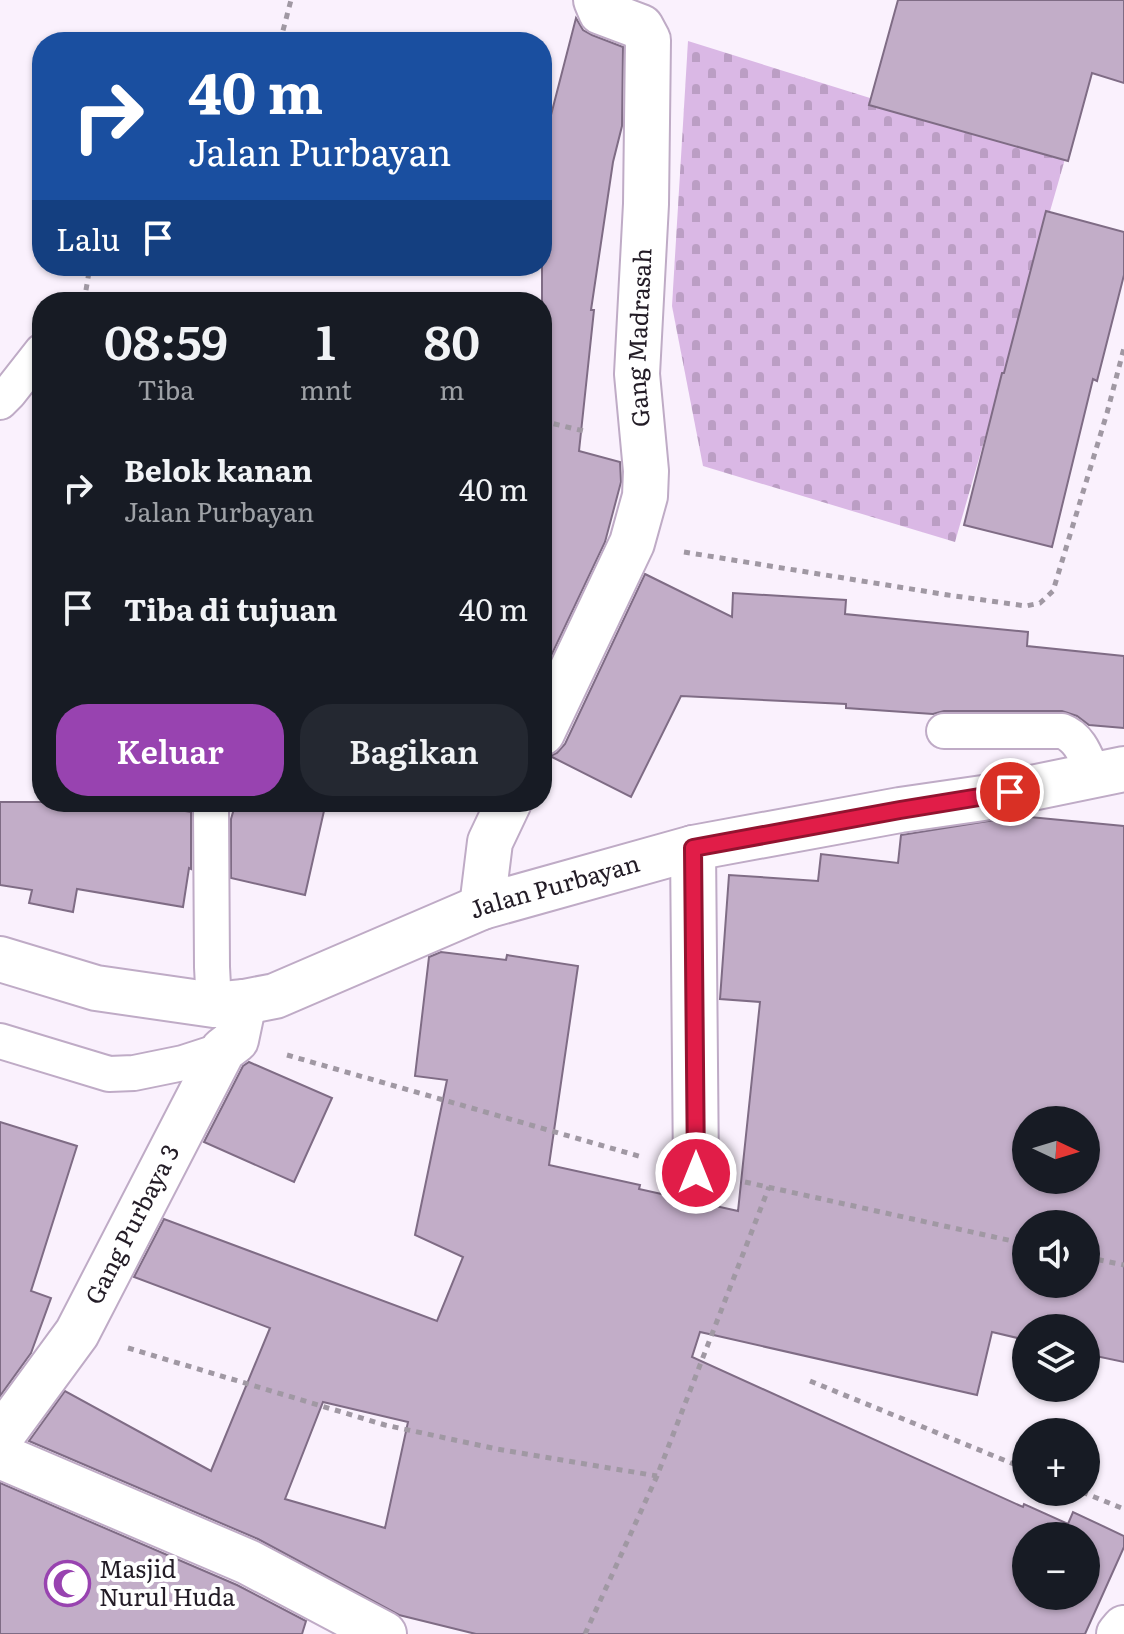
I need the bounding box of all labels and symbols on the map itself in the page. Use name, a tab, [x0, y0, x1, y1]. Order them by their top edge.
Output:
street label: Gang Madrasah	[617, 247, 659, 429]
pin	[976, 758, 1044, 826]
street label: Jalan Purbayan	[463, 844, 643, 926]
north arrow	[1012, 1106, 1100, 1194]
position arrow	[654, 1131, 738, 1215]
street label: Gang Purbaya 3	[75, 1137, 186, 1310]
place label: Masjid Nurul Huda	[99, 1550, 235, 1613]
mosque icon: Masjid Nurul Huda	[44, 1560, 92, 1608]

